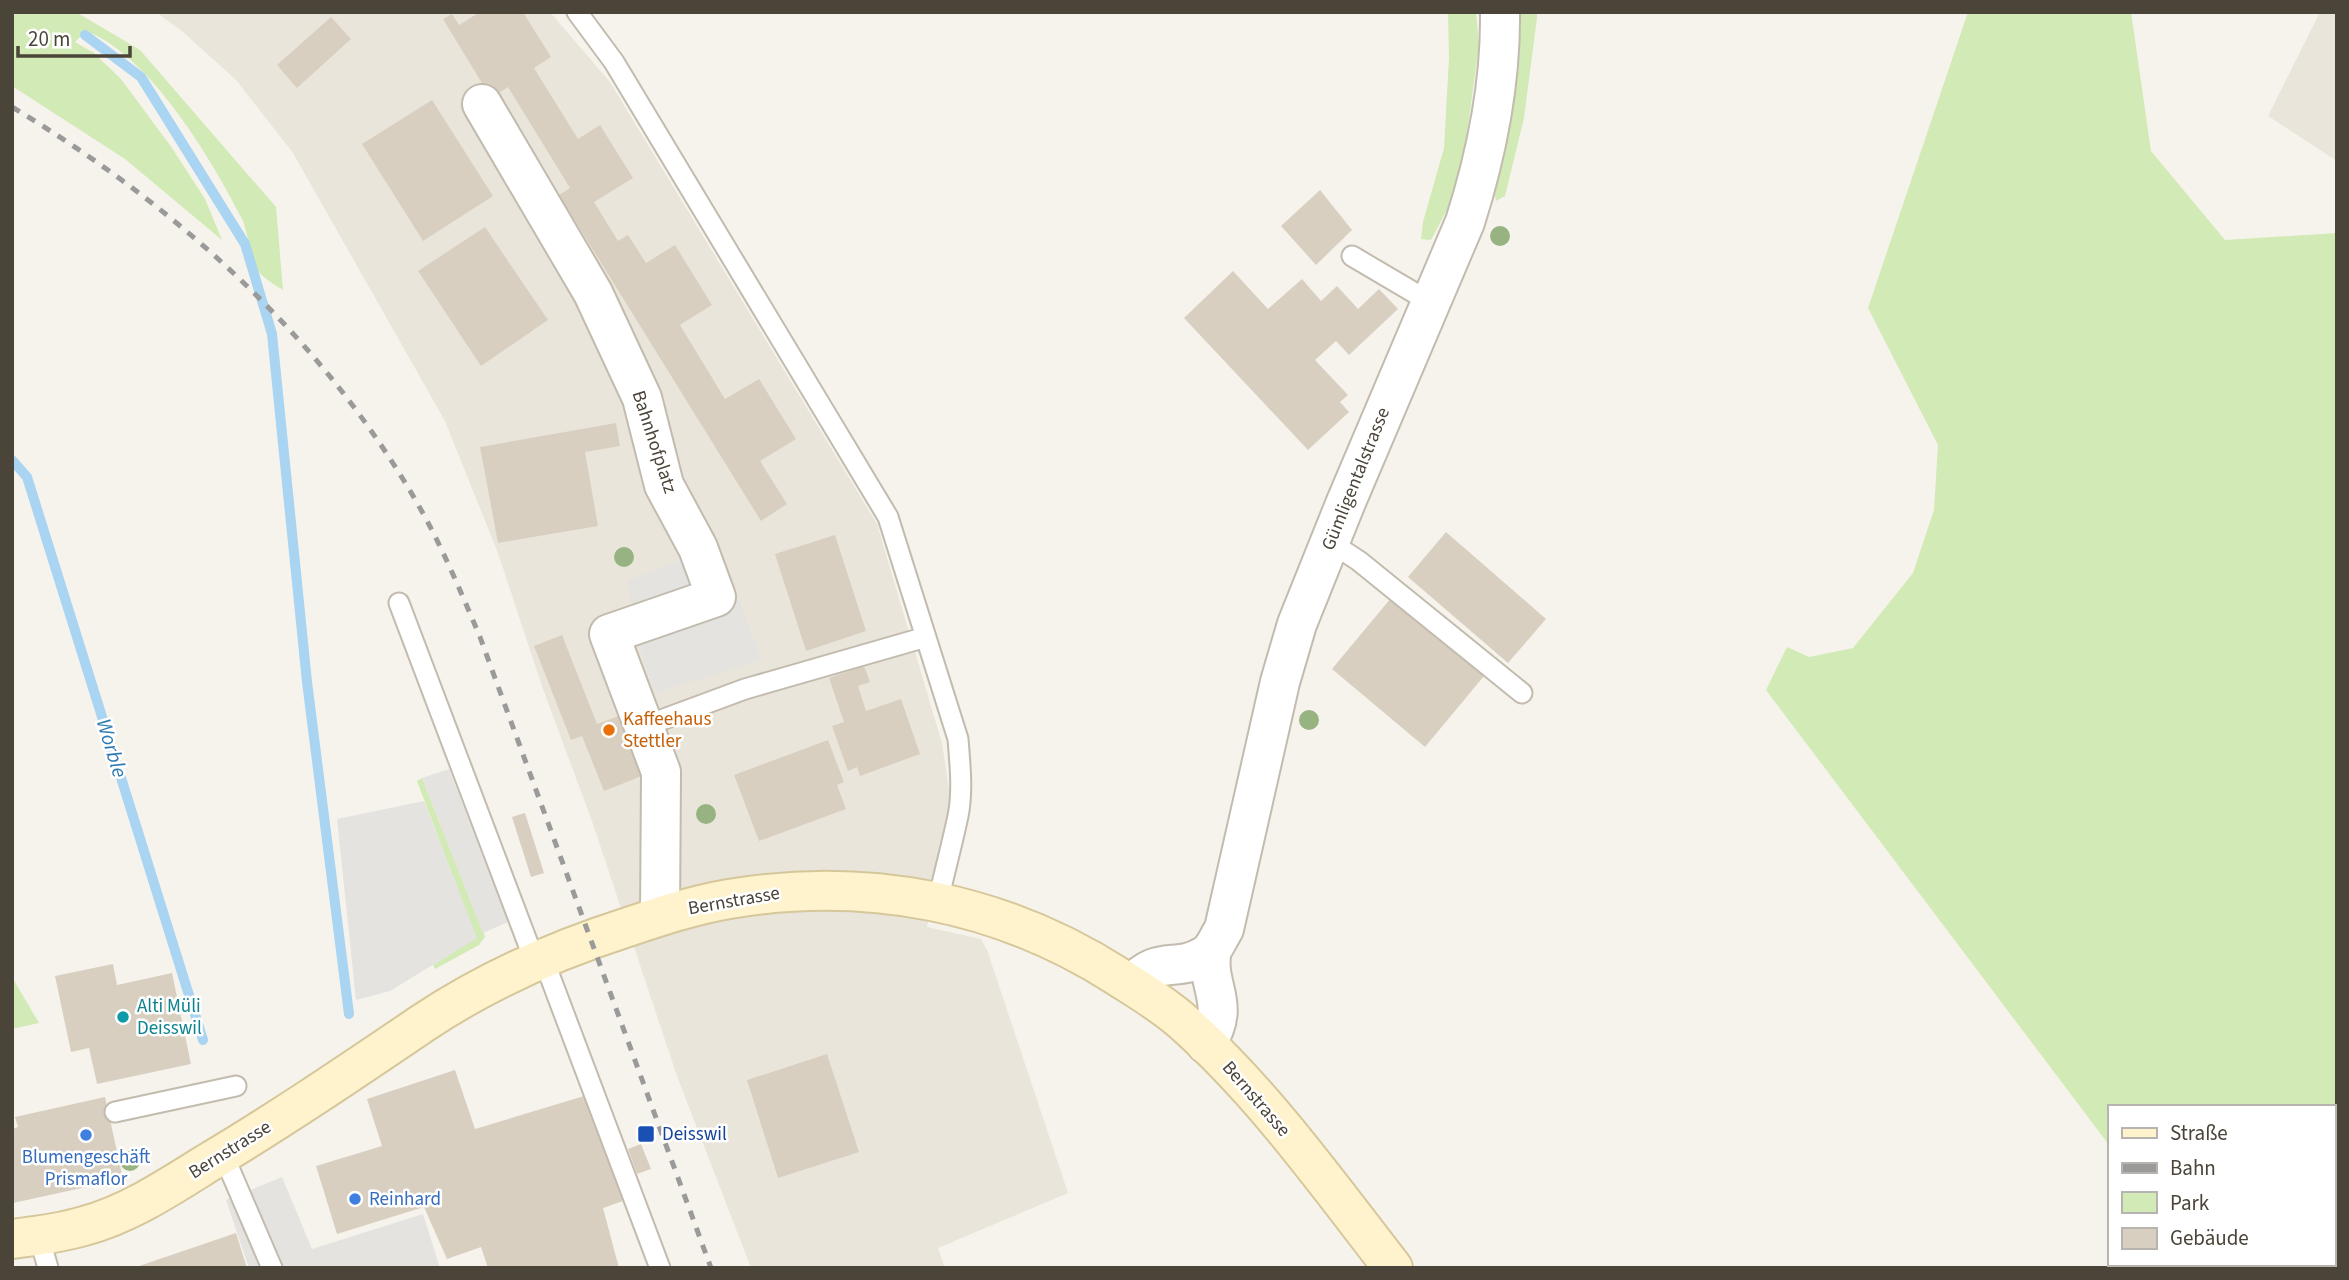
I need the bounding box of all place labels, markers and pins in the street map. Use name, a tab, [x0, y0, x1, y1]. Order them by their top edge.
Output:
place label: Kaffeehaus Stettler	[623, 706, 711, 755]
marker: Kaffeehaus Stettler	[601, 722, 617, 738]
place label: Alti Müli Deisswil	[137, 993, 202, 1042]
marker: Alti Müli Deisswil	[115, 1009, 131, 1025]
place label: Deisswil	[662, 1121, 727, 1148]
marker: Deisswil	[636, 1124, 656, 1144]
marker: Blumengeschäft Prismaflor	[78, 1127, 94, 1143]
place label: Blumengeschäft Prismaflor	[22, 1144, 151, 1193]
place label: Reinhard	[369, 1186, 441, 1213]
marker: Reinhard	[347, 1191, 363, 1207]

